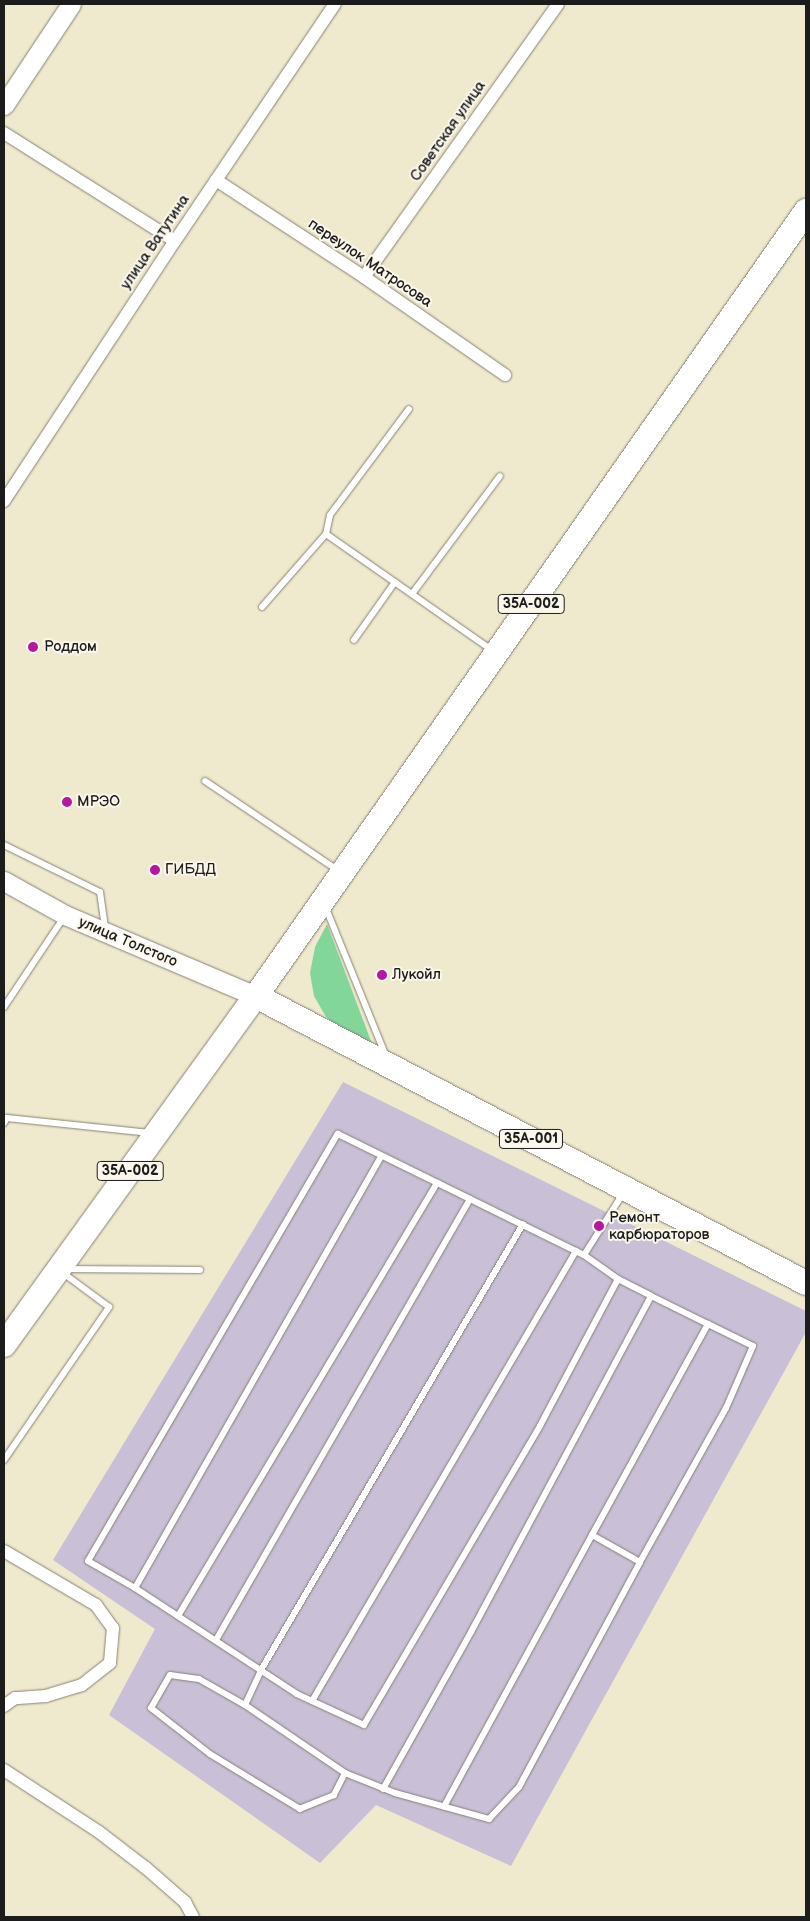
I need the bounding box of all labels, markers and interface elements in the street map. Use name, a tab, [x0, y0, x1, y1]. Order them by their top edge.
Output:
street label: Советская улица	[407, 77, 489, 185]
street label: улица Ватутина	[117, 191, 193, 293]
street label: переулок Матросова	[305, 215, 435, 311]
road number: 35А-002	[497, 592, 565, 616]
place label: Роддом	[44, 638, 97, 656]
marker: Роддом	[26, 640, 40, 654]
place label: МРЭО	[77, 793, 120, 811]
marker: МРЭО	[61, 796, 73, 808]
place label: ГИБДД	[165, 861, 216, 879]
marker: ГИБДД	[149, 864, 161, 876]
street label: улица Толстого	[76, 913, 180, 971]
place label: Лукойл	[392, 966, 441, 984]
marker: Лукойл	[376, 969, 388, 981]
road number: 35А-001	[498, 1128, 564, 1150]
road number: 35А-002	[96, 1160, 164, 1182]
place label: Ремонт карбюраторов	[609, 1208, 709, 1243]
marker: Ремонт карбюраторов	[593, 1220, 605, 1232]

